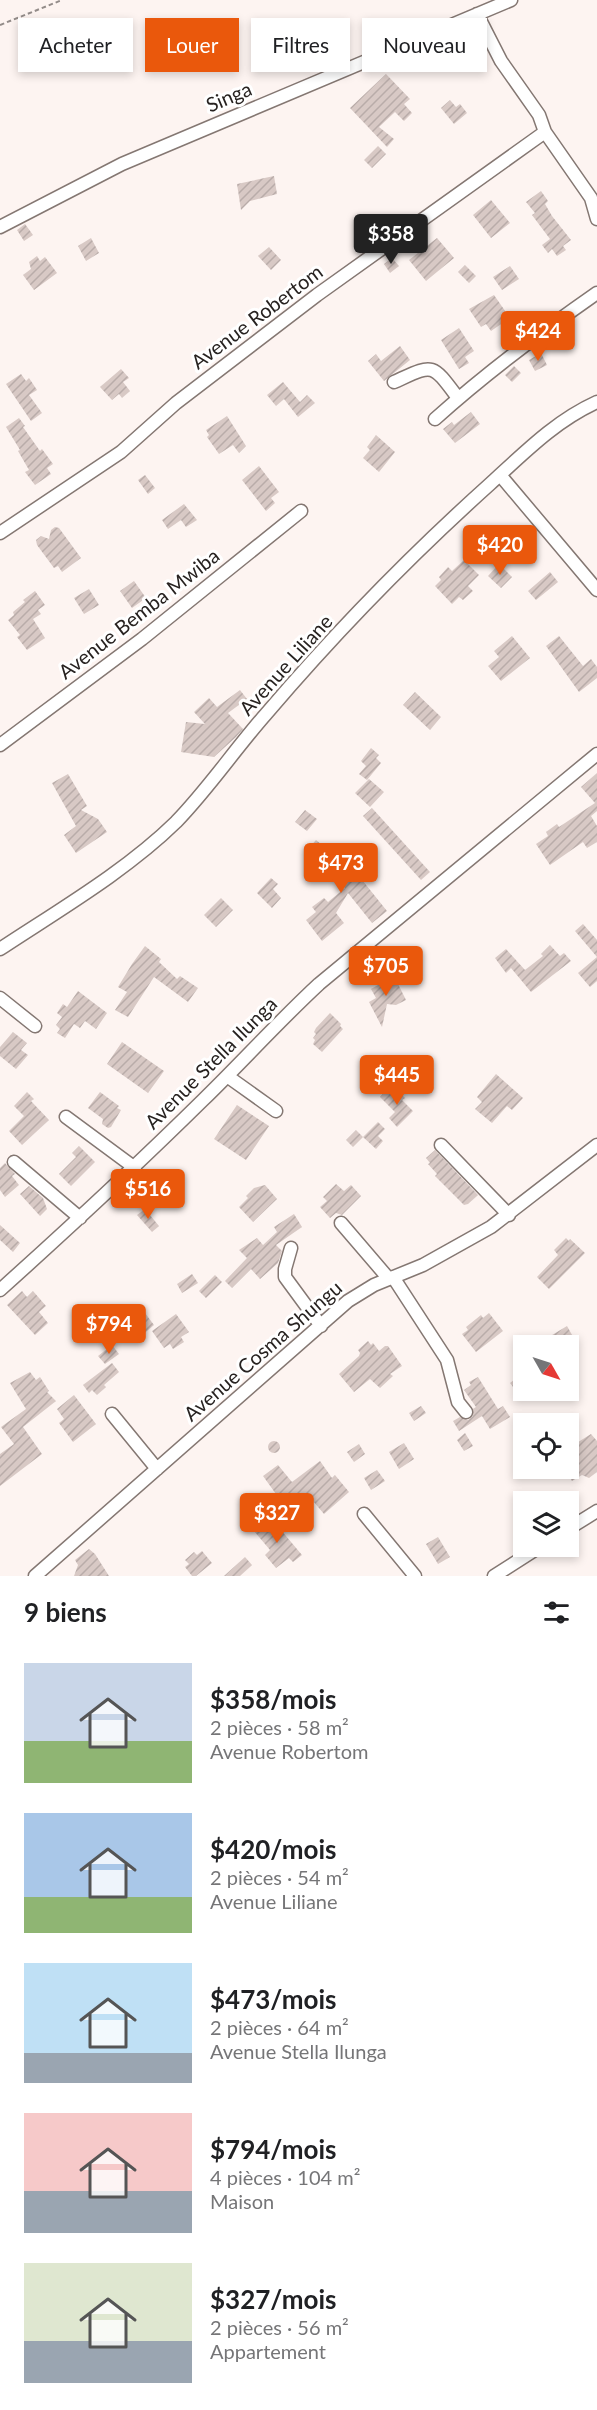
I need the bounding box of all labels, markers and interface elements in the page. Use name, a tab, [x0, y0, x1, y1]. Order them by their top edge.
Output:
chip: Acheter	[18, 18, 133, 72]
chip: Louer	[145, 18, 239, 72]
chip: Filtres	[251, 18, 350, 72]
chip: Nouveau	[362, 18, 487, 72]
street label: Singa	[202, 76, 255, 116]
pin: $358	[355, 214, 427, 265]
text: $358	[368, 221, 414, 245]
street label: Avenue Robertom	[186, 259, 327, 373]
pin: $424	[502, 311, 574, 362]
text: $424	[515, 318, 561, 342]
pin: $420	[464, 525, 536, 576]
text: $420	[477, 532, 523, 556]
street label: Avenue Bemba Mwiba	[53, 543, 224, 683]
street label: Avenue Liliane	[234, 609, 337, 720]
pin: $473	[305, 843, 377, 894]
text: $473	[318, 850, 364, 874]
pin: $705	[350, 946, 422, 997]
text: $705	[363, 953, 409, 977]
street label: Avenue Stella Ilunga	[139, 991, 281, 1133]
pin: $445	[361, 1055, 433, 1106]
text: $445	[374, 1062, 420, 1086]
pin: $516	[112, 1169, 184, 1220]
text: $516	[125, 1176, 171, 1200]
street label: Avenue Cosma Shungu	[178, 1275, 346, 1425]
pin: $794	[73, 1304, 145, 1355]
text: $794	[86, 1311, 132, 1335]
north arrow	[513, 1335, 579, 1401]
map controls	[513, 1335, 579, 1557]
button: locate	[513, 1413, 579, 1479]
button: layers	[513, 1491, 579, 1557]
pin: $327	[241, 1493, 313, 1544]
text: $327	[254, 1500, 300, 1524]
text: 9 biens	[24, 1596, 107, 1628]
icon: filters	[540, 1596, 573, 1629]
text: $358/mois	[210, 1683, 336, 1715]
icon: home	[72, 1687, 144, 1759]
text: 2 pièces · 58 m²	[210, 1715, 349, 1739]
text: Avenue Robertom	[210, 1739, 369, 1763]
text: $420/mois	[210, 1833, 336, 1865]
icon: home	[72, 1837, 144, 1909]
text: 2 pièces · 54 m²	[210, 1865, 349, 1889]
text: Avenue Liliane	[210, 1889, 338, 1913]
text: $473/mois	[210, 1983, 336, 2015]
icon: home	[72, 1987, 144, 2059]
text: 2 pièces · 64 m²	[210, 2015, 349, 2039]
text: Avenue Stella Ilunga	[210, 2039, 387, 2063]
text: $794/mois	[210, 2133, 336, 2165]
icon: home	[72, 2137, 144, 2209]
text: 4 pièces · 104 m²	[210, 2165, 360, 2189]
text: Maison	[210, 2189, 274, 2213]
text: $327/mois	[210, 2283, 336, 2315]
icon: home	[72, 2287, 144, 2359]
text: 2 pièces · 56 m²	[210, 2315, 349, 2339]
text: Appartement	[210, 2339, 326, 2363]

